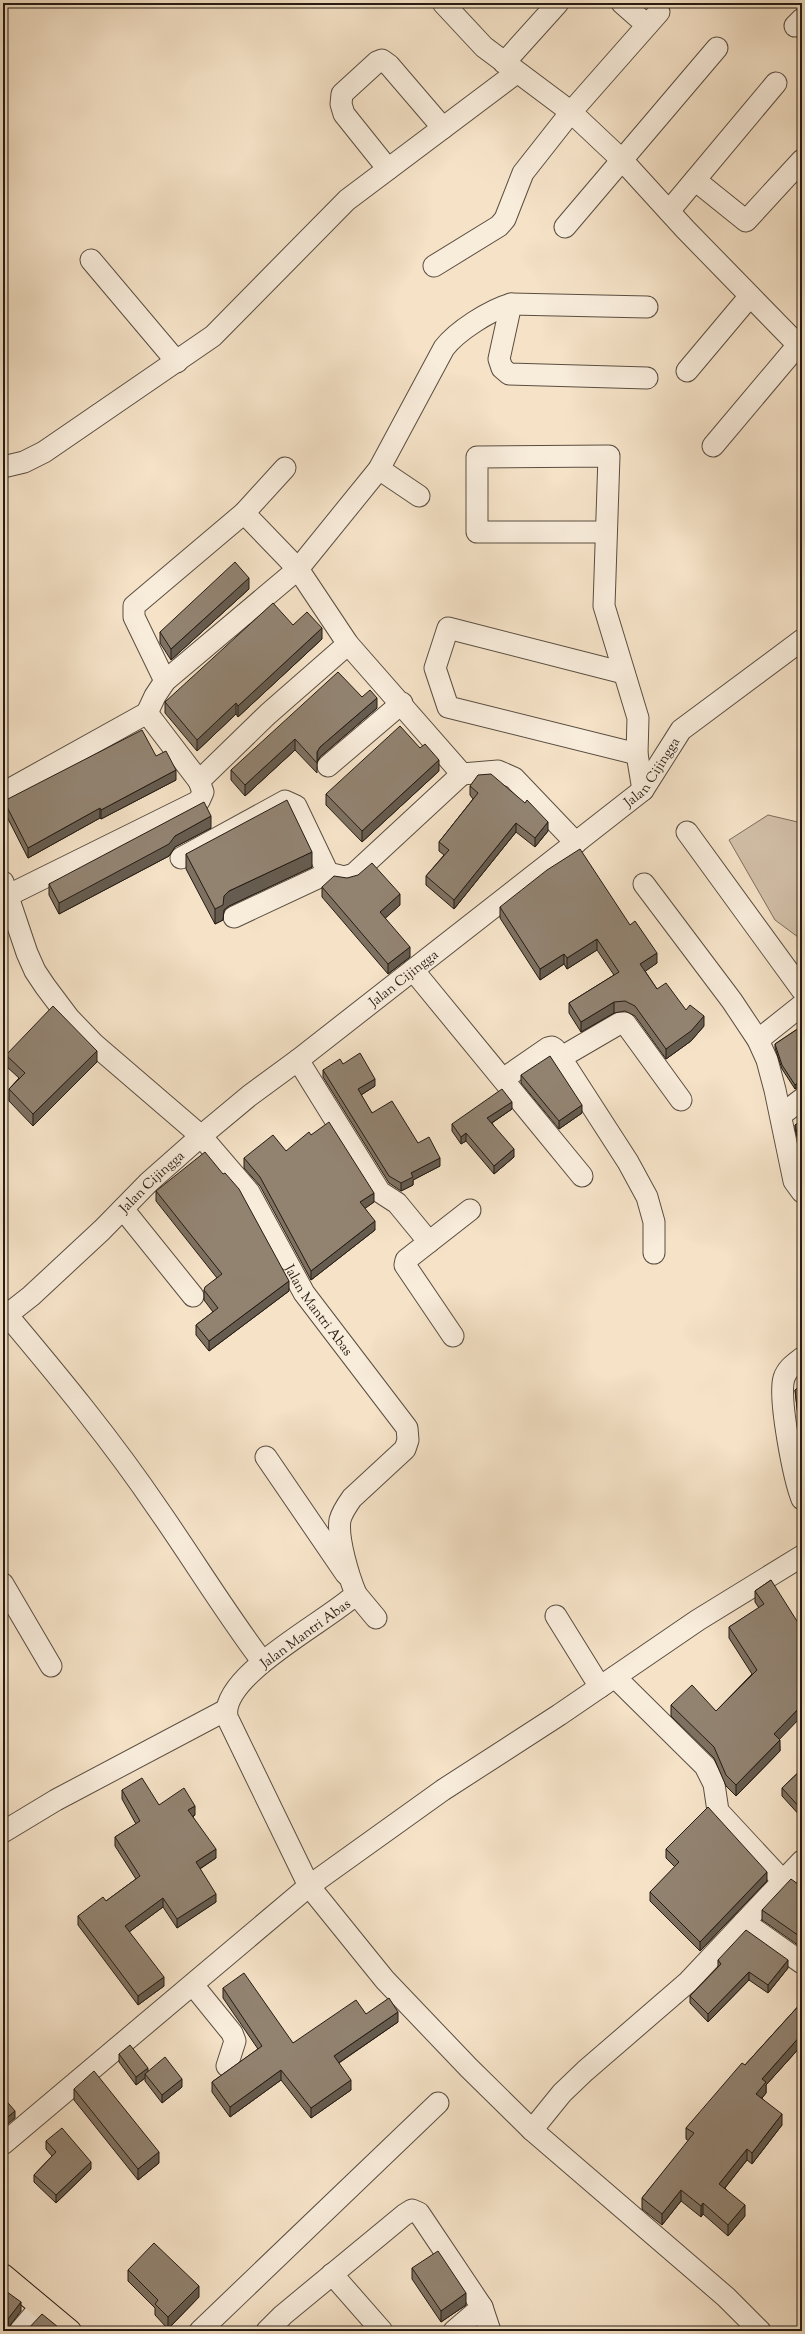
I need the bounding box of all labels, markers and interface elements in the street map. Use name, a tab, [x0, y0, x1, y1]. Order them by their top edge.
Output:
street label: Jalan Cijingga	[620, 734, 686, 814]
street label: Jalan Cijingga	[365, 945, 444, 1013]
street label: Jalan Cijingga	[115, 1147, 190, 1219]
street label: Jalan Mantri Abas	[278, 1261, 357, 1361]
street label: Jalan Mantri Abas	[256, 1595, 356, 1675]

